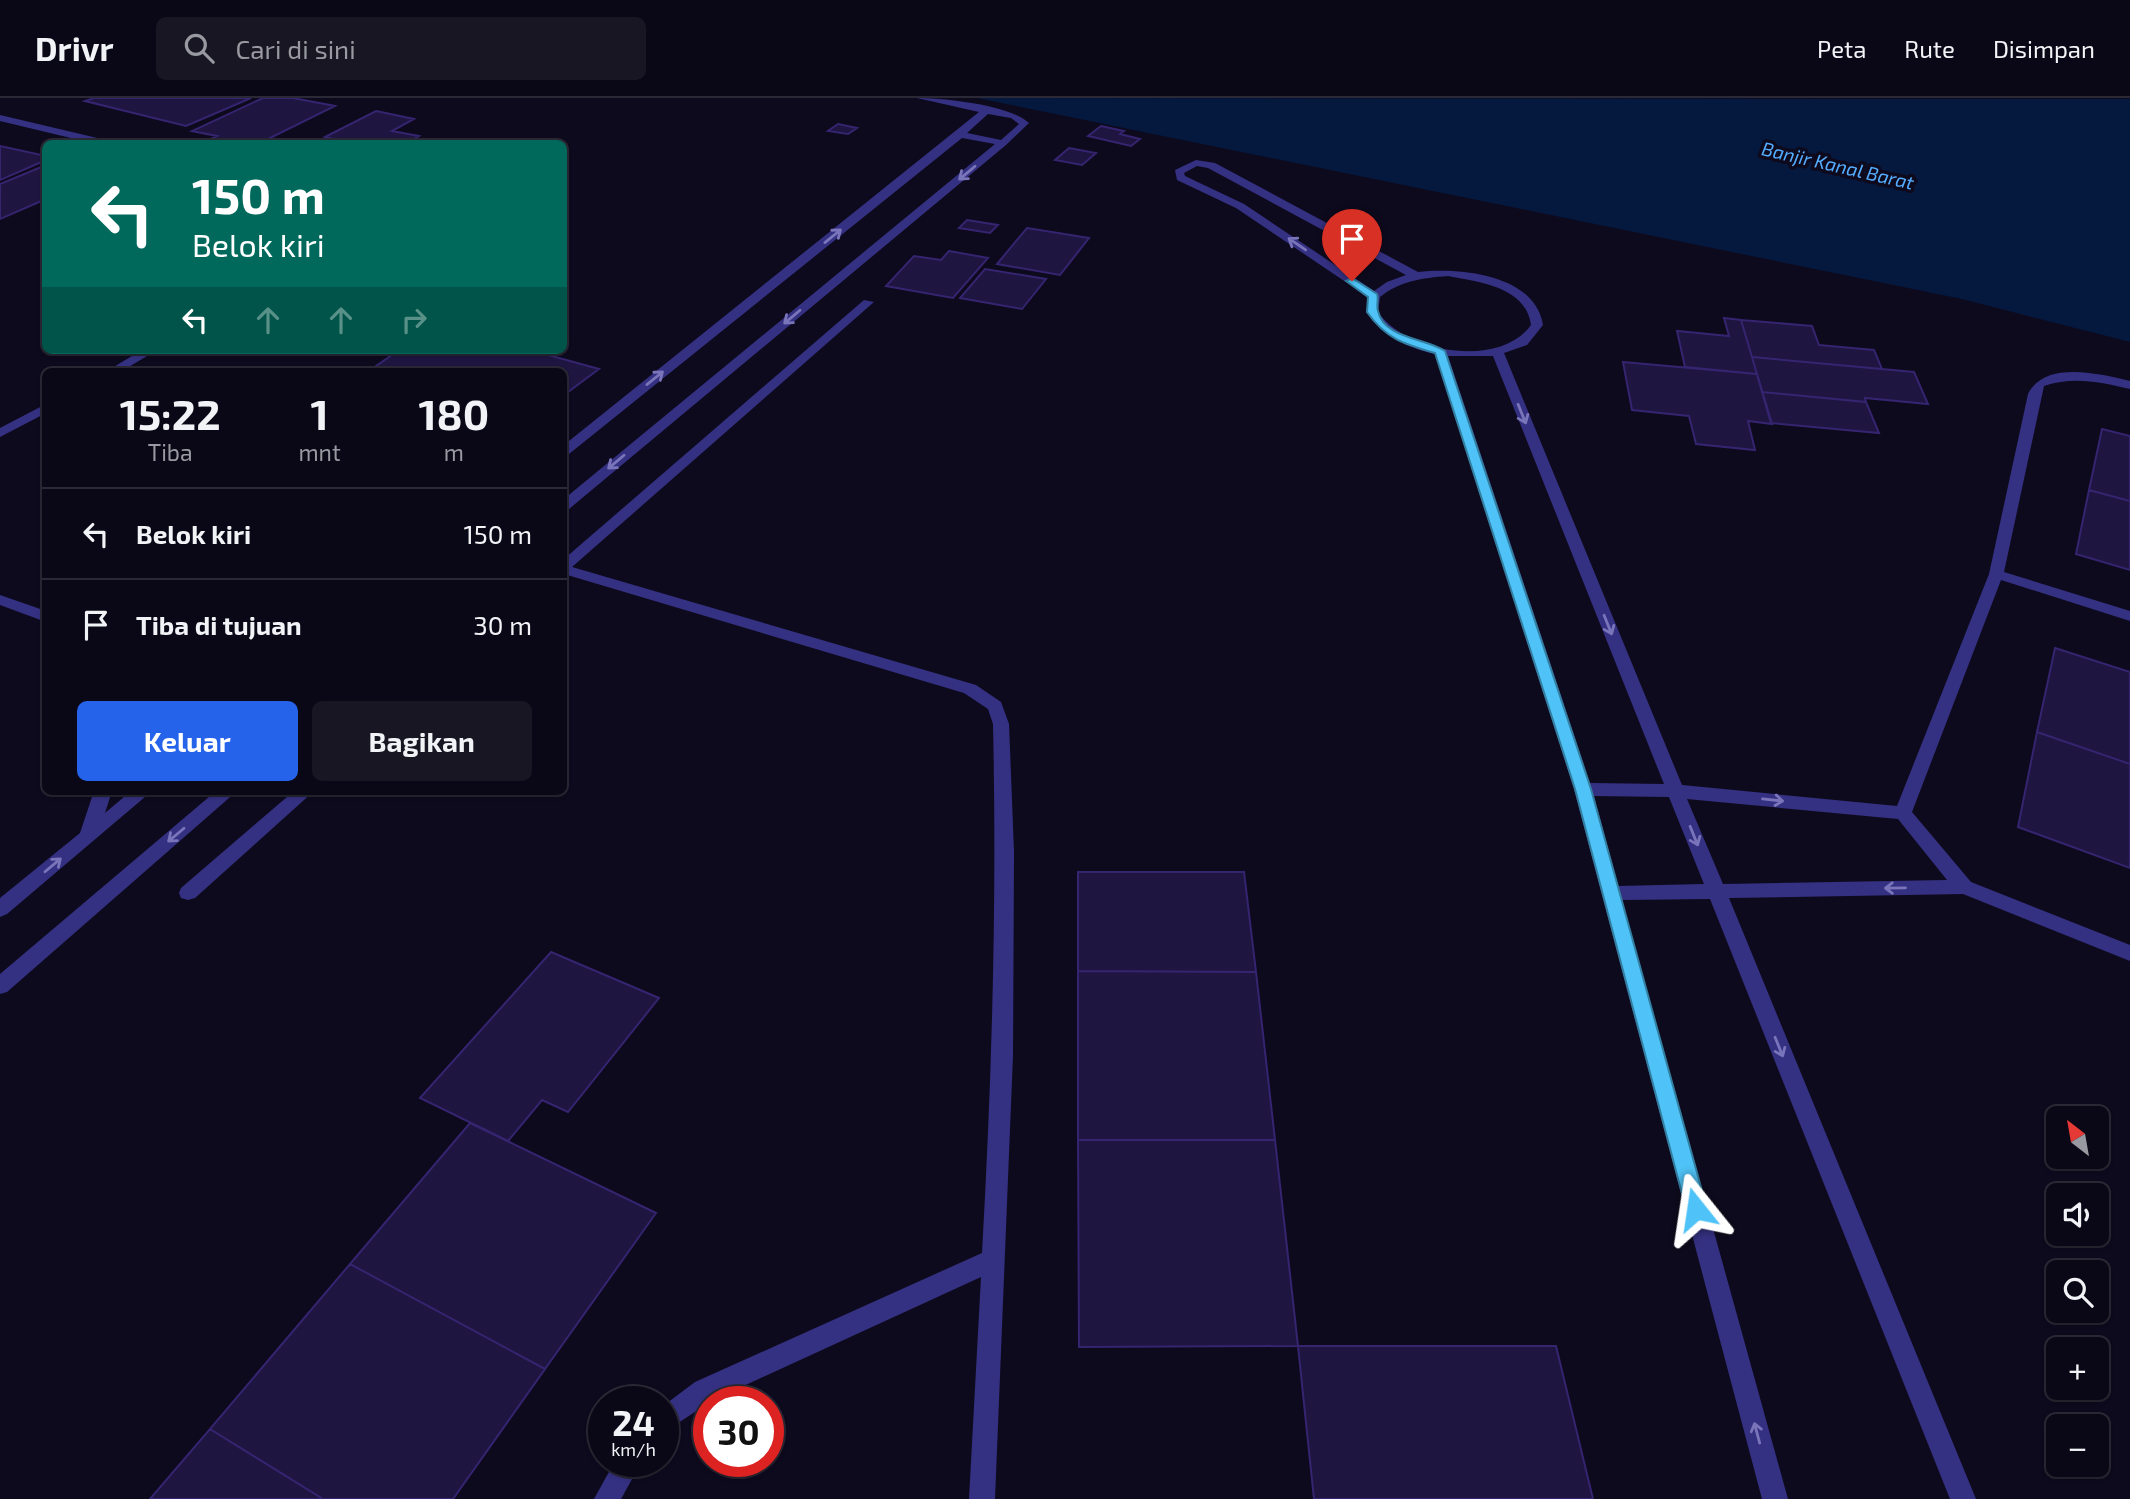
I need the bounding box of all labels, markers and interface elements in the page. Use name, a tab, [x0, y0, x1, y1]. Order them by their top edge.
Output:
search box	[156, 17, 646, 80]
text: Drivr	[35, 28, 114, 68]
icon: search	[180, 29, 218, 67]
text: Cari di sini	[236, 33, 356, 64]
text: Peta	[1817, 34, 1866, 63]
text: Rute	[1904, 34, 1955, 63]
text: Disimpan	[1993, 34, 2095, 63]
water label: Banjir Kanal Barat	[1760, 136, 1917, 194]
text: 150 m	[192, 165, 325, 224]
one-way arrow	[959, 165, 977, 180]
icon: left	[77, 168, 168, 259]
pin	[1322, 209, 1382, 281]
icon: arrive	[1333, 220, 1371, 258]
text: Belok kiri	[192, 225, 325, 263]
one-way arrow	[823, 229, 842, 244]
one-way arrow	[1288, 237, 1307, 251]
icon: left	[176, 301, 214, 339]
icon: ahead	[249, 301, 287, 339]
icon: ahead	[322, 301, 360, 339]
icon: right	[395, 301, 433, 339]
one-way arrow	[783, 310, 801, 325]
one-way arrow	[646, 370, 664, 386]
text: 15:22	[120, 388, 221, 438]
text: 1	[310, 388, 329, 438]
text: 180	[418, 388, 489, 438]
one-way arrow	[1517, 403, 1530, 425]
text: Tiba	[148, 438, 193, 466]
text: mnt	[298, 438, 341, 466]
text: m	[444, 438, 464, 466]
one-way arrow	[608, 455, 626, 470]
icon: left	[77, 515, 115, 553]
text: Belok kiri	[136, 518, 251, 549]
text: 150 m	[463, 518, 532, 549]
icon: arrive	[77, 606, 115, 644]
text: Tiba di tujuan	[136, 609, 302, 640]
text: 30 m	[473, 609, 532, 640]
one-way arrow	[1603, 614, 1616, 635]
button: Keluar	[77, 701, 298, 781]
button: Bagikan	[312, 701, 532, 781]
one-way arrow	[1761, 794, 1784, 807]
one-way arrow	[1688, 825, 1701, 846]
one-way arrow	[168, 827, 186, 843]
one-way arrow	[43, 858, 61, 873]
one-way arrow	[1884, 882, 1907, 895]
one-way arrow	[1774, 1035, 1787, 1057]
north arrow	[2046, 1106, 2109, 1169]
map controls	[2046, 1106, 2109, 1477]
position arrow	[1659, 1172, 1733, 1246]
button: sound	[2046, 1183, 2109, 1246]
button: search	[2046, 1260, 2109, 1323]
button: +	[2046, 1337, 2109, 1400]
speed limit sign: 30	[693, 1386, 784, 1477]
text: 24	[612, 1401, 655, 1443]
button: −	[2046, 1414, 2109, 1477]
one-way arrow	[1750, 1422, 1763, 1445]
text: km/h	[611, 1438, 656, 1460]

